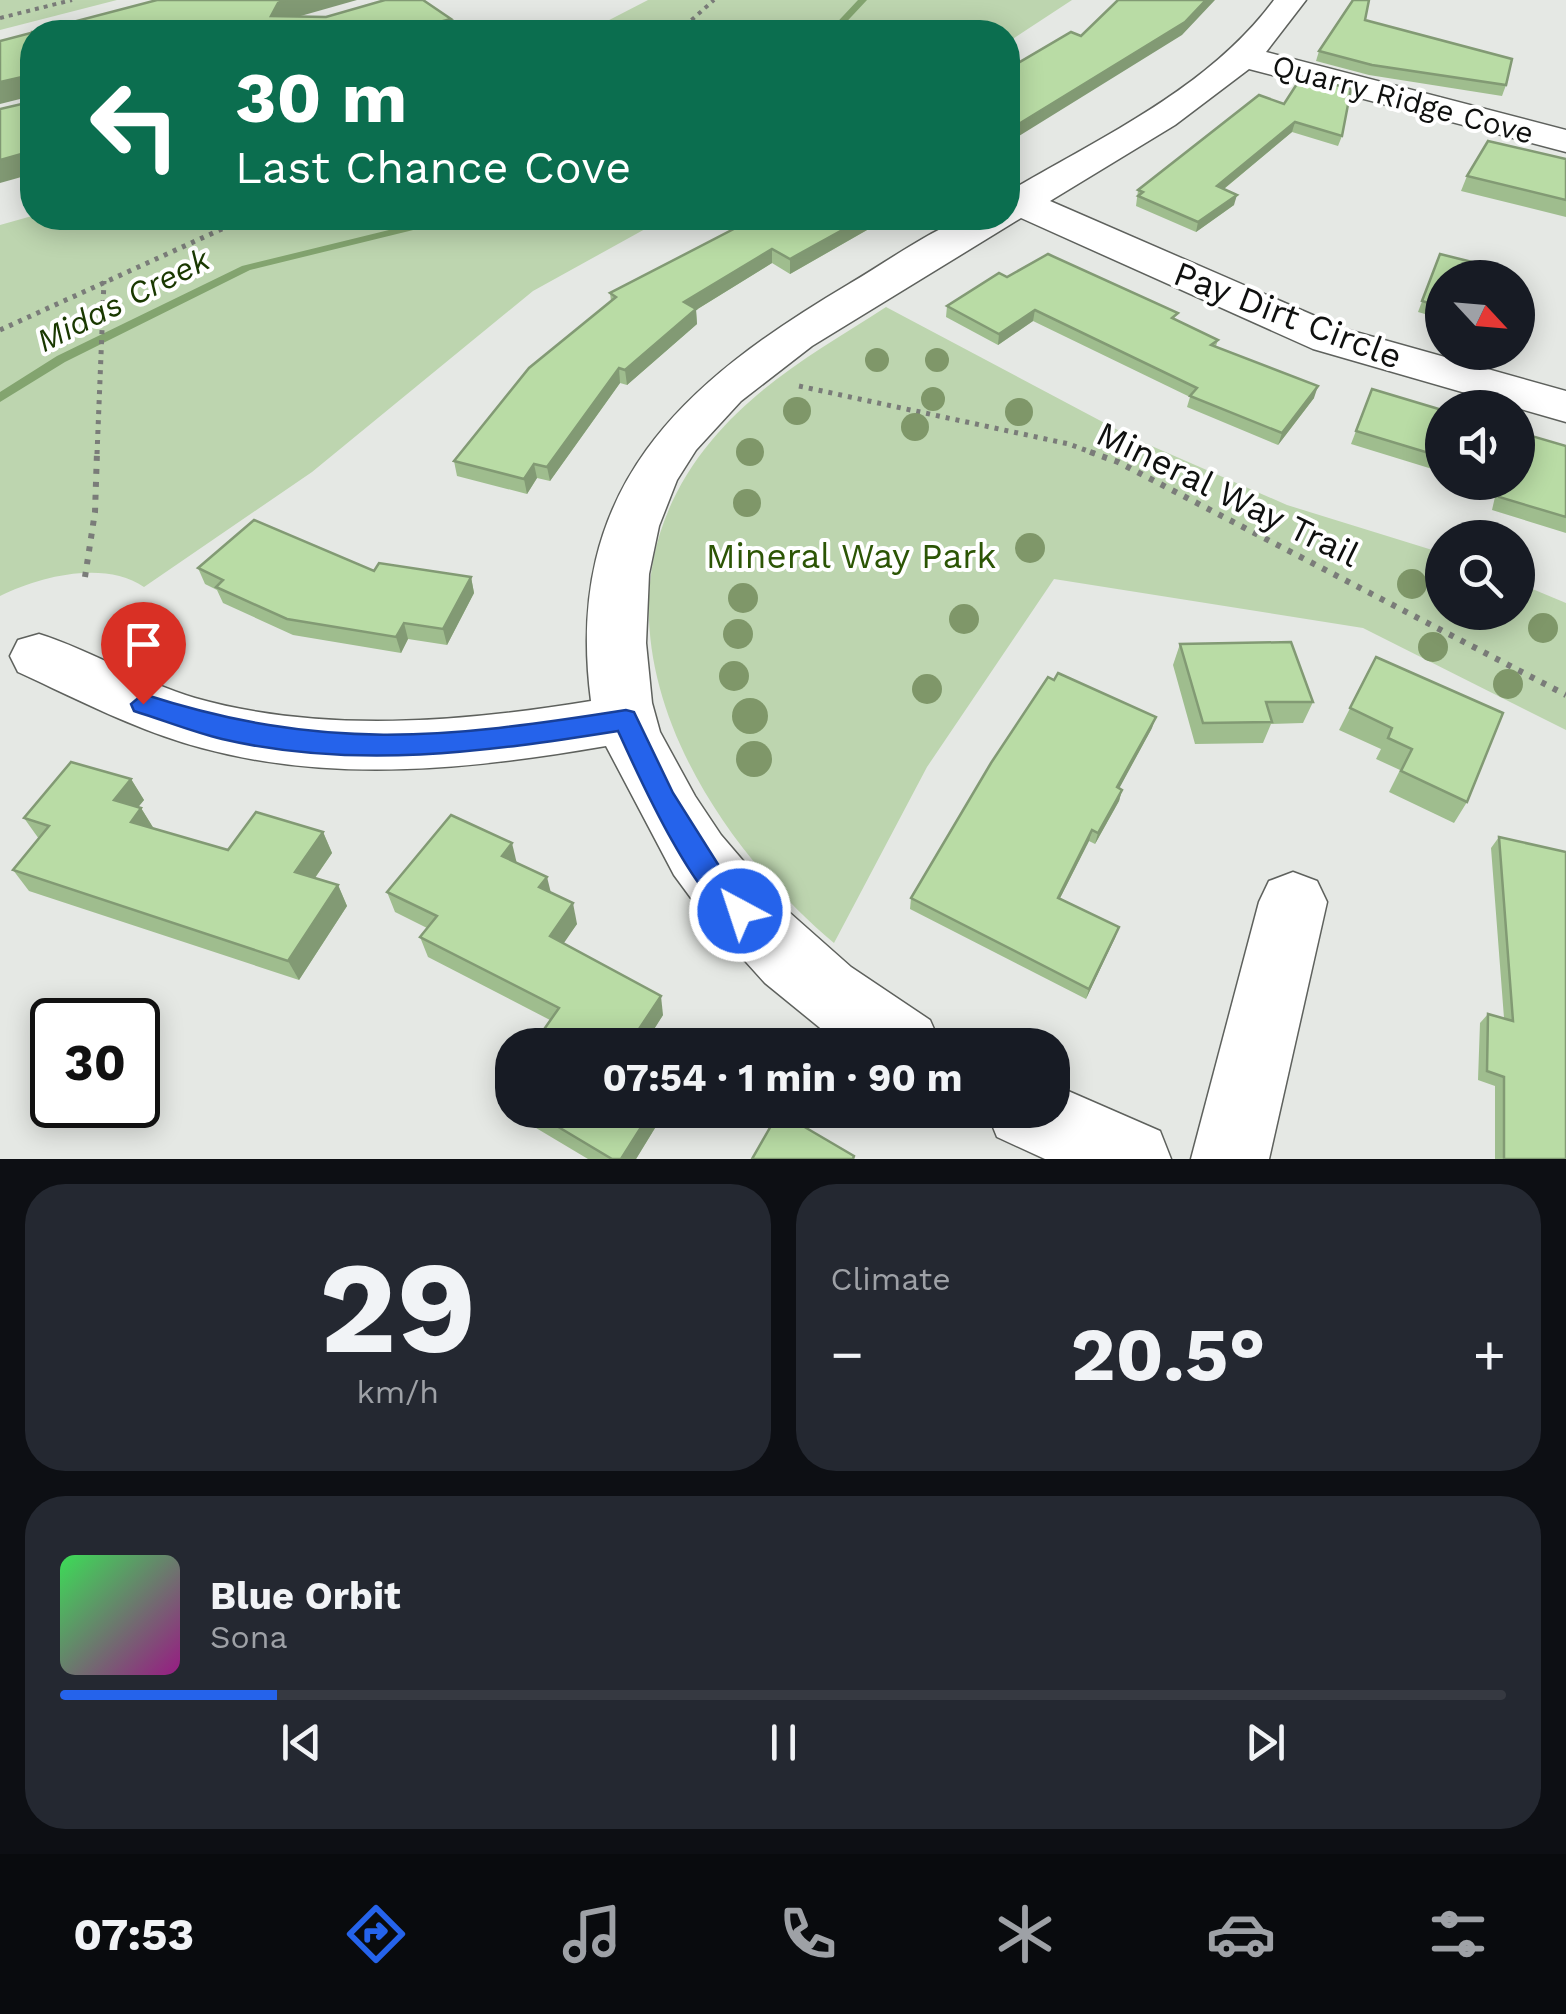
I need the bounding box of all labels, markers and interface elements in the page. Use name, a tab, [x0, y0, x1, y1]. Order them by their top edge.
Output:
street label: Quarry Ridge Cove	[1269, 47, 1537, 151]
text: 30 m	[235, 57, 407, 139]
icon: left	[70, 60, 200, 190]
text: Last Chance Cove	[235, 141, 631, 194]
water label: Midas Creek	[30, 239, 217, 360]
street label: Pay Dirt Circle	[1168, 252, 1408, 378]
north arrow	[1425, 260, 1535, 370]
map controls	[1425, 260, 1535, 630]
button: sound	[1425, 390, 1535, 500]
street label: Mineral Way Trail	[1090, 412, 1366, 576]
button: search	[1425, 520, 1535, 630]
park label: Mineral Way Park	[706, 535, 996, 577]
pin	[101, 602, 186, 705]
icon: arrive	[116, 617, 171, 672]
position arrow	[688, 859, 792, 963]
speed limit sign: 30	[30, 998, 160, 1128]
text: 07:54 · 1 min · 90 m	[602, 1056, 963, 1100]
text: 29	[319, 1231, 477, 1384]
text: Climate	[831, 1260, 951, 1298]
text: 20.5°	[1071, 1310, 1266, 1398]
text: −	[831, 1322, 864, 1386]
text: +	[1473, 1322, 1506, 1386]
text: km/h	[357, 1373, 439, 1411]
text: Blue Orbit	[210, 1574, 401, 1618]
text: Sona	[210, 1618, 288, 1656]
icon: previous	[274, 1715, 329, 1770]
icon: pause	[756, 1715, 811, 1770]
icon: next	[1238, 1715, 1293, 1770]
icon: directions	[341, 1899, 411, 1969]
icon: music	[557, 1899, 627, 1969]
icon: phone	[773, 1899, 843, 1969]
icon: climate	[990, 1899, 1060, 1969]
icon: car	[1206, 1899, 1276, 1969]
icon: filters	[1423, 1899, 1493, 1969]
text: 07:53	[73, 1908, 194, 1961]

